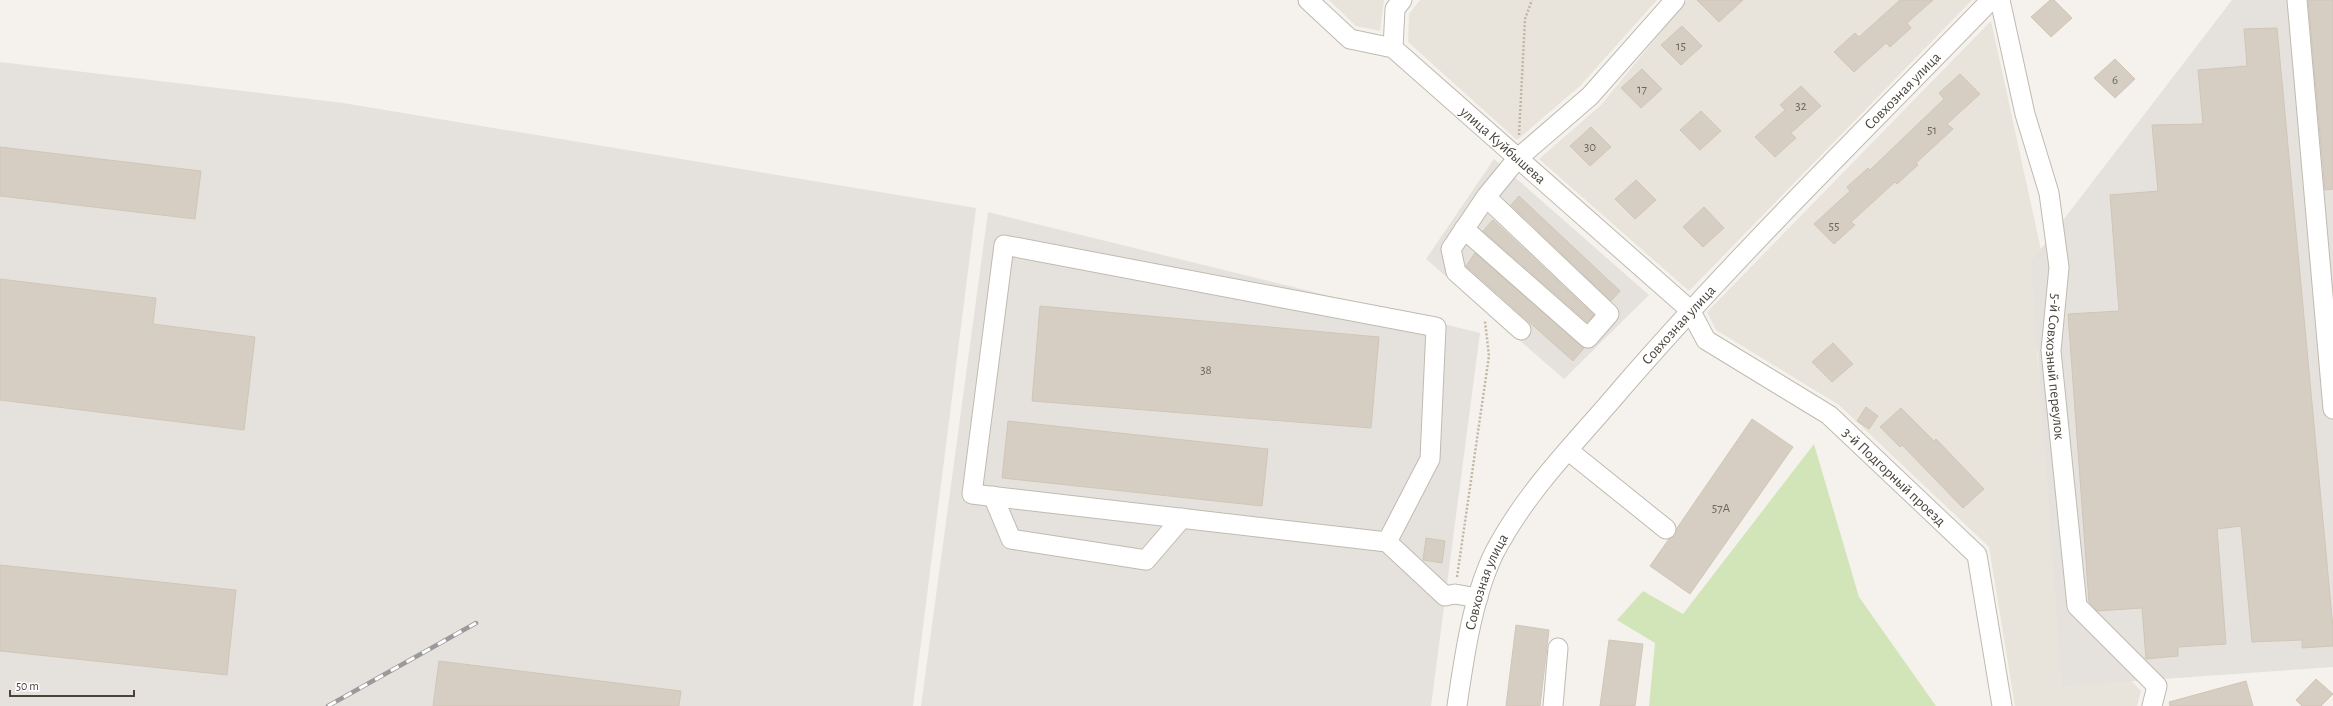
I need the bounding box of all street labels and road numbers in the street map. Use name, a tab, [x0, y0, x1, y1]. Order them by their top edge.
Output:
street label: Совхозная улица	[1862, 49, 1944, 133]
street label: улица Куйбышева	[1456, 103, 1548, 187]
street label: Совхозная улица	[1639, 282, 1719, 368]
street label: 5-й Совхозный переулок	[2043, 293, 2067, 441]
street label: 3-й Подгорный проезд	[1839, 425, 1948, 529]
street label: Совхозная улица	[1463, 531, 1511, 632]

